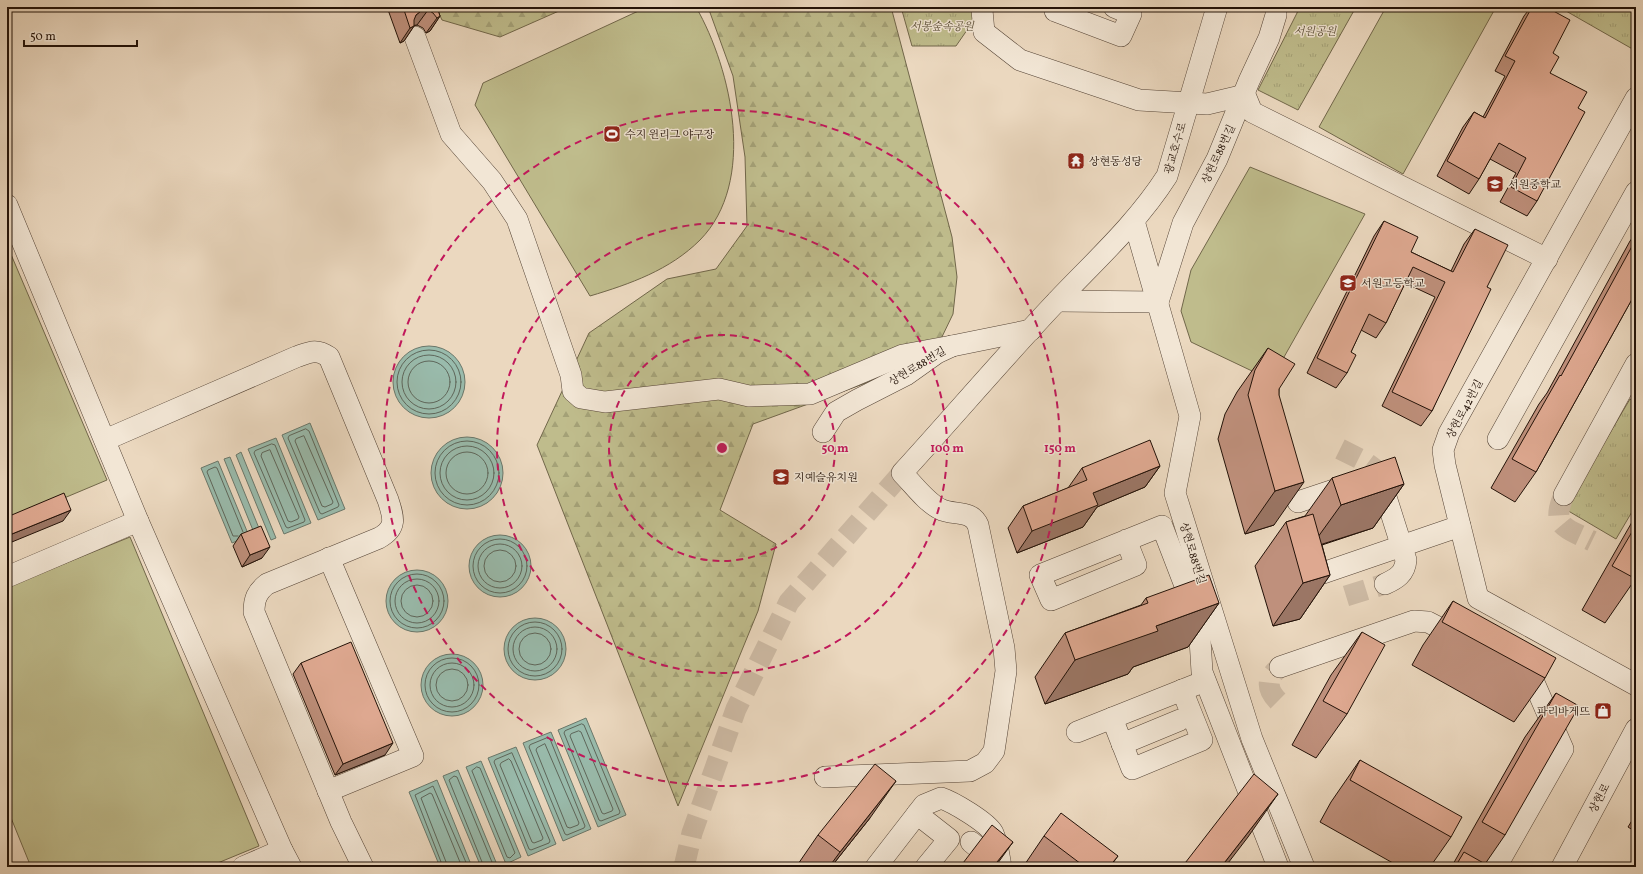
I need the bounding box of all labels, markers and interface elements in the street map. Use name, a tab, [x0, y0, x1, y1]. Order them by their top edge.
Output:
park label: 서봉숲속공원	[910, 20, 975, 35]
scale bar	[24, 22, 137, 48]
park label: 서원공원	[1294, 25, 1338, 40]
text: 50 m	[30, 29, 56, 45]
street label: 광교호수로	[1162, 120, 1191, 176]
street label: 상현로88번길	[1199, 122, 1240, 187]
sports icon: 수지 윈리그 야구장	[602, 124, 622, 144]
place label: 수지 윈리그 야구장	[625, 128, 715, 143]
temple icon: 상현동성당	[1066, 151, 1086, 171]
place label: 상현동성당	[1089, 155, 1143, 170]
school or university icon: 서원중학교	[1485, 174, 1505, 194]
place label: 서원중학교	[1508, 178, 1562, 193]
school or university icon: 서원고등학교	[1338, 273, 1358, 293]
place label: 서원고등학교	[1361, 277, 1425, 292]
street label: 상현로88번길	[886, 344, 949, 390]
street label: 상현로42번길	[1443, 377, 1487, 442]
centre of rings	[715, 441, 729, 455]
text: 50 m	[821, 441, 849, 457]
text: 100 m	[930, 441, 964, 457]
text: 150 m	[1044, 441, 1076, 457]
school or university icon: 지예슬유치원	[771, 467, 791, 487]
place label: 지예슬유치원	[794, 471, 858, 486]
street label: 상현로88번길	[1175, 520, 1208, 586]
shop icon: 파리바게뜨	[1593, 701, 1613, 721]
place label: 파리바게뜨	[1537, 705, 1590, 720]
street label: 상현로	[1586, 781, 1615, 816]

